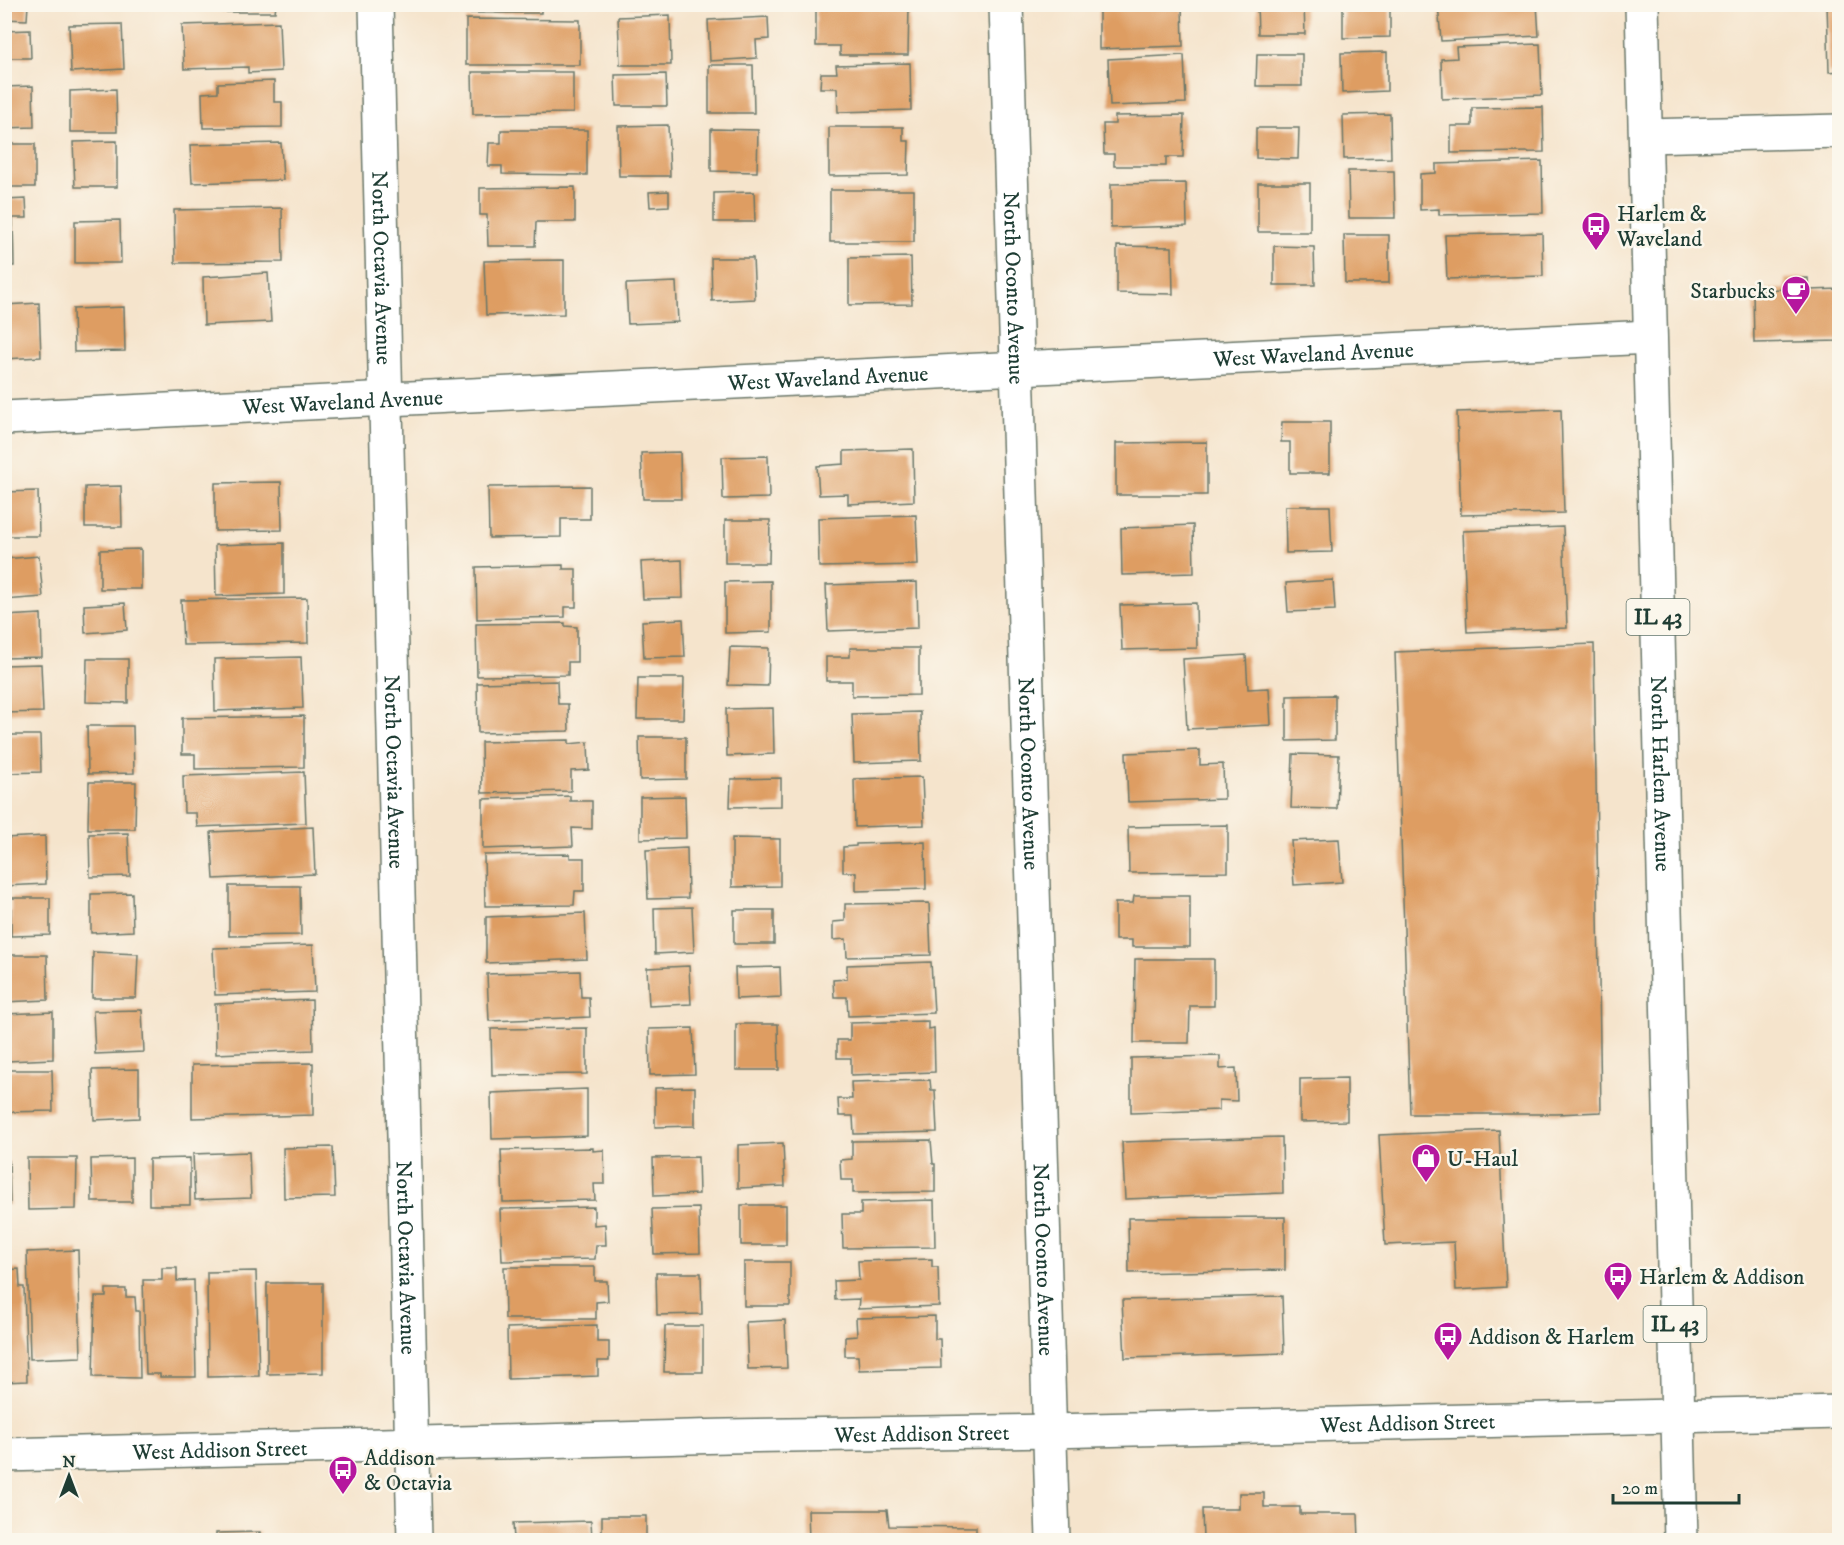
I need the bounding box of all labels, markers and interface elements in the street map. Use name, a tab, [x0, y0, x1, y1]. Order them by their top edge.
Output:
street label: North Octavia Avenue	[365, 171, 397, 365]
street label: North Oconto Avenue	[997, 191, 1030, 385]
place label: Harlem & Waveland	[1616, 201, 1707, 253]
bus stop icon: Harlem & Waveland	[1580, 210, 1612, 252]
cafe icon: Starbucks	[1780, 274, 1812, 316]
place label: Starbucks	[1690, 278, 1775, 305]
street label: West Waveland Avenue	[1212, 337, 1414, 374]
street label: West Waveland Avenue	[726, 361, 929, 397]
street label: West Waveland Avenue	[241, 384, 444, 421]
road number: IL 43	[1626, 599, 1690, 635]
street label: North Octavia Avenue	[378, 674, 409, 869]
street label: North Harlem Avenue	[1644, 675, 1676, 872]
street label: North Oconto Avenue	[1012, 677, 1044, 870]
shop icon: U-Haul	[1410, 1142, 1442, 1184]
place label: U-Haul	[1447, 1146, 1518, 1173]
street label: North Octavia Avenue	[390, 1160, 421, 1355]
street label: North Oconto Avenue	[1026, 1163, 1059, 1356]
bus stop icon: Harlem & Addison	[1602, 1260, 1634, 1302]
place label: Harlem & Addison	[1639, 1264, 1805, 1291]
road number: IL 43	[1644, 1306, 1706, 1342]
bus stop icon: Addison & Harlem	[1432, 1320, 1464, 1362]
place label: Addison & Harlem	[1469, 1324, 1635, 1351]
street label: West Addison Street	[1319, 1408, 1496, 1440]
street label: West Addison Street	[833, 1420, 1010, 1449]
street label: West Addison Street	[131, 1435, 308, 1467]
place label: Addison & Octavia	[364, 1445, 452, 1497]
north arrow	[39, 1446, 99, 1506]
text: N	[62, 1452, 76, 1472]
bus stop icon: Addison & Octavia	[327, 1454, 359, 1496]
scale bar	[1613, 1467, 1739, 1505]
text: 20 m	[1622, 1478, 1658, 1500]

